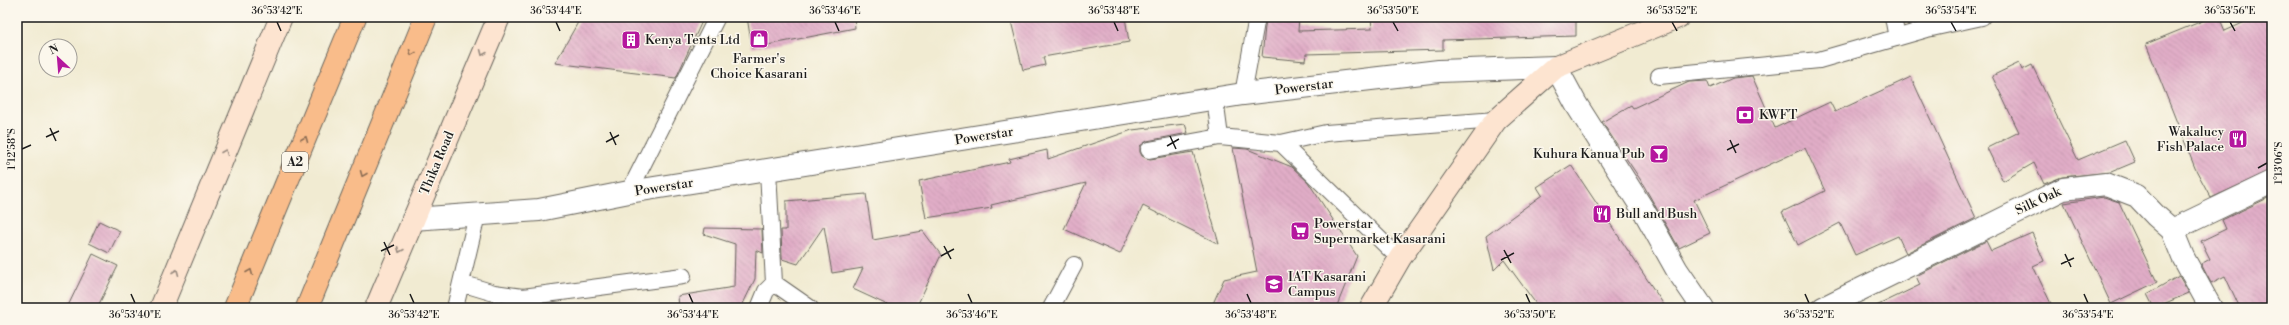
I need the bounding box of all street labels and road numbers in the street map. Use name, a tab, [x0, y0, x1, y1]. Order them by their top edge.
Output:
street label: Powerstar	[1274, 75, 1335, 99]
street label: Powerstar	[954, 123, 1015, 149]
street label: Thika Road	[416, 128, 458, 197]
road number: A2	[282, 152, 308, 172]
street label: Powerstar	[634, 174, 695, 200]
street label: Silk Oak	[2013, 183, 2064, 219]

